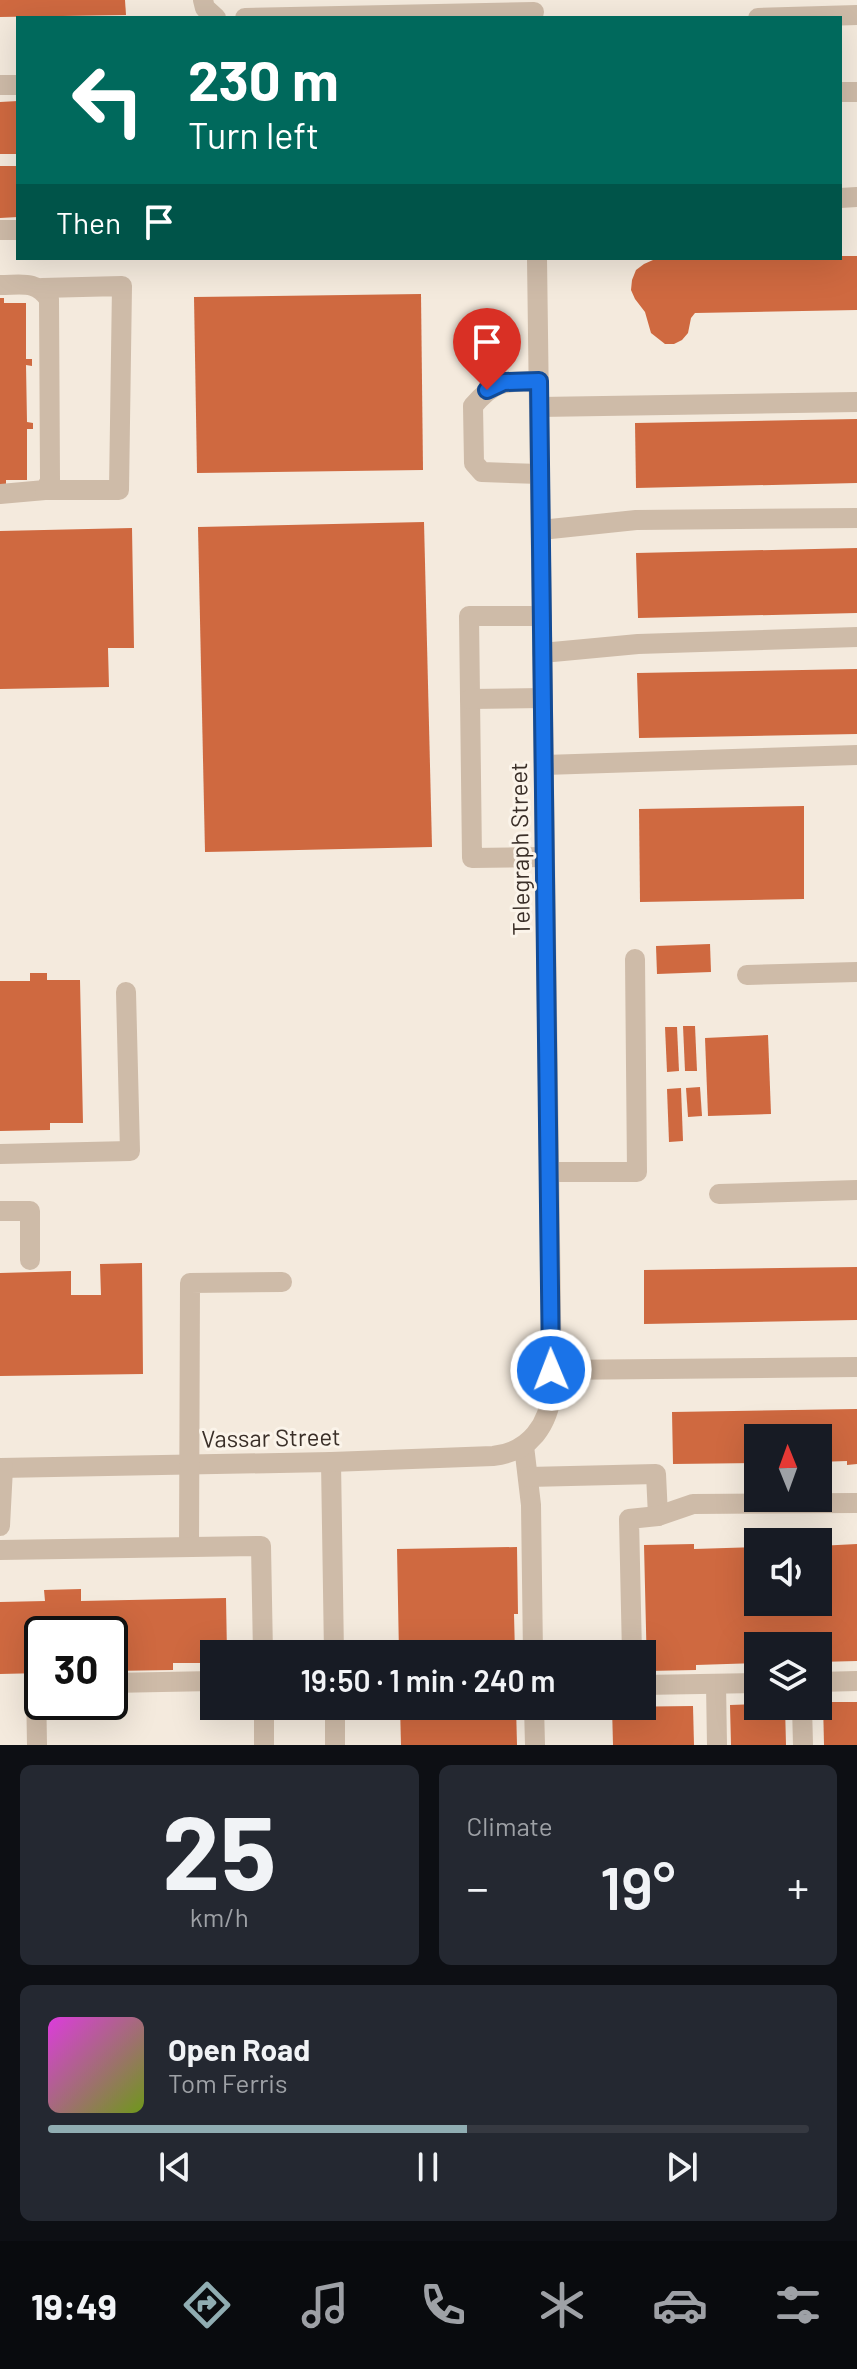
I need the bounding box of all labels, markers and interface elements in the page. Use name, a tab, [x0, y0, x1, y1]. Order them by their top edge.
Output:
text: 230 m	[188, 45, 339, 112]
icon: left	[56, 48, 160, 152]
text: Turn left	[188, 113, 319, 156]
icon: arrive	[137, 200, 181, 244]
text: Then	[56, 204, 121, 240]
pin	[453, 308, 521, 390]
icon: arrive	[465, 320, 509, 364]
street label: Telegraph Street	[503, 762, 535, 936]
position arrow	[509, 1328, 593, 1412]
street label: Vassar Street	[201, 1421, 341, 1453]
north arrow	[744, 1424, 832, 1512]
map controls	[744, 1424, 832, 1720]
button: sound	[744, 1528, 832, 1616]
speed limit sign: 30	[24, 1616, 128, 1720]
button: layers	[744, 1632, 832, 1720]
text: 19:50 · 1 min · 240 m	[301, 1662, 555, 1698]
text: 25	[162, 1786, 276, 1911]
text: Climate	[467, 1810, 553, 1841]
text: 19°	[600, 1850, 675, 1922]
text: −	[467, 1860, 489, 1913]
text: +	[787, 1860, 809, 1913]
text: km/h	[190, 1901, 249, 1932]
text: Open Road	[168, 2031, 310, 2067]
text: Tom Ferris	[168, 2067, 288, 2098]
icon: previous	[153, 2145, 197, 2189]
icon: pause	[406, 2145, 450, 2189]
icon: next	[660, 2145, 704, 2189]
icon: directions	[179, 2277, 235, 2333]
icon: music	[297, 2277, 353, 2333]
icon: phone	[415, 2277, 471, 2333]
icon: climate	[534, 2277, 590, 2333]
icon: car	[652, 2277, 708, 2333]
icon: filters	[770, 2277, 826, 2333]
text: 19:49	[31, 2284, 117, 2327]

